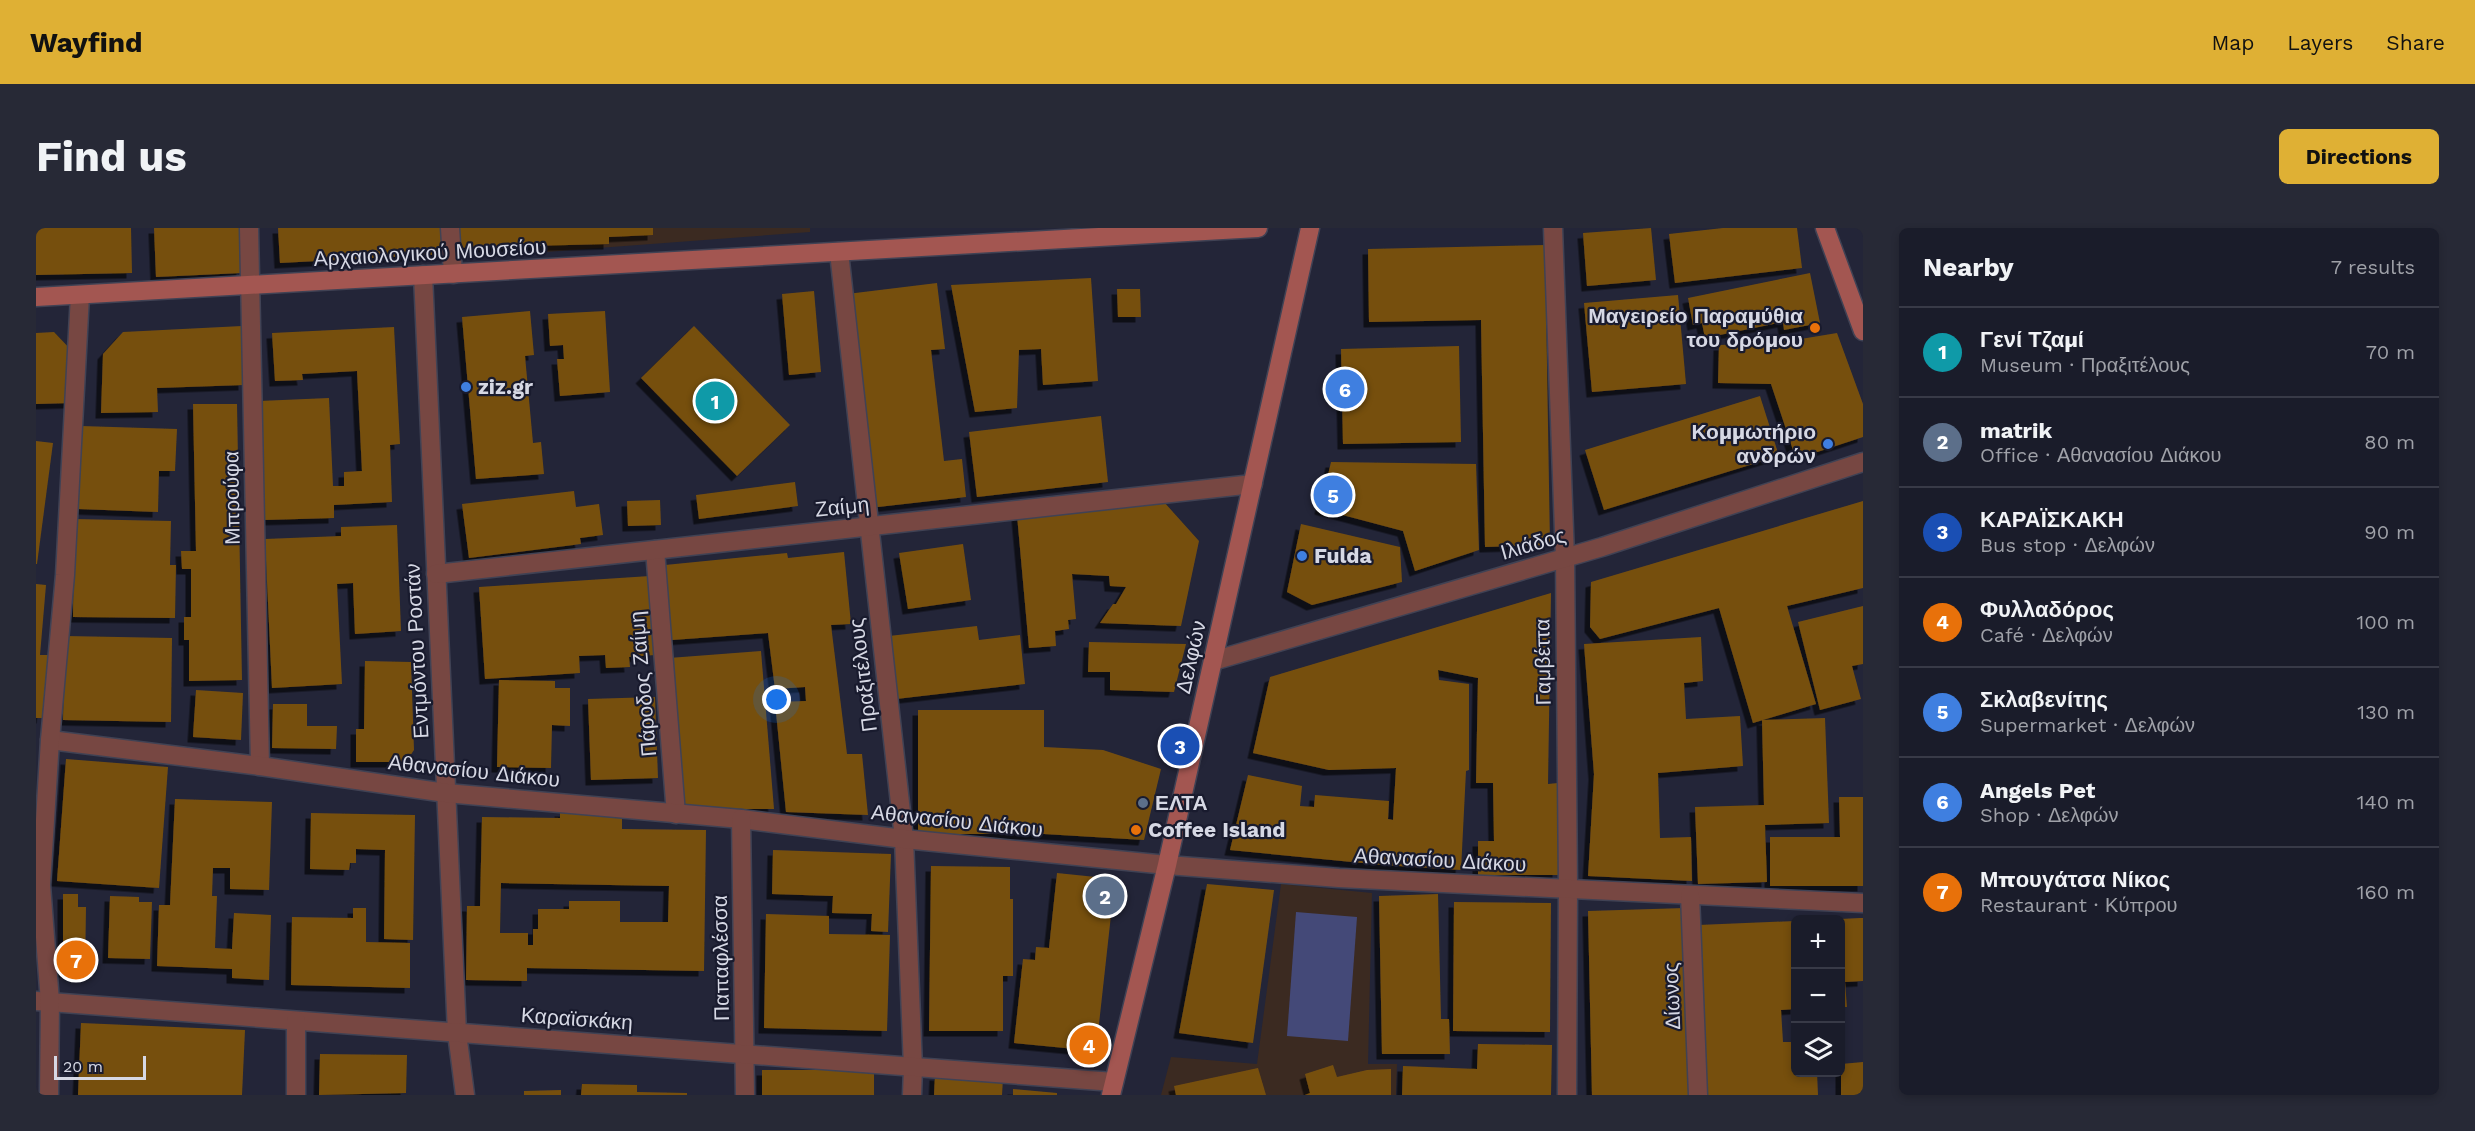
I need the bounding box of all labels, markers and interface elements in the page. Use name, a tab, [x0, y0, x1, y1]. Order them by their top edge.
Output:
text: Wayfind	[30, 26, 143, 59]
text: Map	[2211, 30, 2254, 55]
text: Layers	[2287, 30, 2353, 55]
text: Share	[2386, 30, 2445, 55]
button: Directions	[2279, 129, 2439, 184]
text: Find us	[36, 132, 187, 181]
street label: Αρχαιολογικού Μουσείου	[313, 234, 547, 271]
text: Nearby	[1923, 252, 2014, 282]
text: 7 results	[2331, 255, 2415, 279]
place label: Μαγειρείο Παραμύθια του δρόμου	[1588, 303, 1803, 352]
marker: Μαγειρείο Παραμύθια του δρόμου	[1808, 321, 1822, 335]
text: Γενί Τζαμί	[1980, 327, 2084, 352]
text: 1	[1938, 340, 1947, 364]
text: 70 m	[2366, 340, 2415, 364]
text: Museum · Πραξιτέλους	[1980, 353, 2190, 377]
pin: 6	[1326, 366, 1364, 412]
place label: ziz.gr	[478, 374, 533, 399]
pin: 1	[696, 378, 734, 423]
marker: ziz.gr	[459, 380, 473, 394]
text: matrik	[1980, 418, 2052, 443]
place label: Κομμωτήριο ανδρών	[1691, 419, 1816, 468]
text: 2	[1937, 430, 1948, 454]
text: 80 m	[2364, 430, 2415, 454]
marker: Κομμωτήριο ανδρών	[1821, 437, 1835, 451]
text: Office · Αθανασίου Διάκου	[1980, 443, 2221, 467]
street label: Μπρούφα	[218, 451, 245, 545]
pin: 5	[1314, 472, 1352, 518]
street label: Ζαίμη	[814, 491, 870, 522]
text: ΚΑΡΑΪΣΚΑΚΗ	[1980, 507, 2124, 532]
text: 3	[1937, 520, 1948, 544]
text: 90 m	[2364, 520, 2415, 544]
street label: Ιλιάδος	[1497, 522, 1568, 565]
text: Bus stop · Δελφών	[1980, 533, 2155, 557]
place label: Fulda	[1314, 543, 1373, 568]
marker: Fulda	[1295, 549, 1309, 563]
street label: Εντμόντου Ροστάν	[399, 563, 434, 739]
text: Φυλλαδόρος	[1980, 597, 2114, 622]
street label: Πάροδος Ζαίμη	[624, 610, 661, 758]
text: 4	[1936, 610, 1949, 634]
text: 100 m	[2356, 610, 2415, 634]
street label: Πραξιτέλους	[843, 617, 882, 733]
street label: Δελφών	[1170, 618, 1211, 696]
street label: Γαμβέττα	[1529, 618, 1556, 706]
text: Café · Δελφών	[1980, 623, 2113, 647]
your location	[762, 685, 791, 714]
text: Σκλαβενίτης	[1980, 687, 2108, 712]
text: 5	[1937, 700, 1948, 724]
text: 130 m	[2357, 700, 2415, 724]
text: Supermarket · Δελφών	[1980, 713, 2195, 737]
pin: 3	[1160, 724, 1200, 768]
street label: Αθανασίου Διάκου	[387, 749, 561, 792]
text: Angels Pet	[1980, 778, 2095, 803]
place label: ΕΛΤΑ	[1155, 790, 1208, 815]
text: 6	[1936, 790, 1949, 814]
text: 140 m	[2357, 790, 2415, 814]
marker: ΕΛΤΑ	[1136, 796, 1150, 810]
street label: Αθανασίου Διάκου	[870, 799, 1044, 842]
text: Shop · Δελφών	[1980, 803, 2118, 827]
place label: Coffee Island	[1148, 817, 1285, 842]
marker: Coffee Island	[1129, 823, 1143, 837]
street label: Αθανασίου Διάκου	[1353, 842, 1527, 877]
text: Μπουγάτσα Νίκος	[1980, 867, 2170, 892]
pin: 2	[1086, 874, 1124, 918]
text: 7	[1936, 880, 1949, 904]
text: 160 m	[2357, 880, 2415, 904]
text: Restaurant · Κύπρου	[1980, 893, 2178, 917]
street label: Παπαφλέσσα	[707, 895, 734, 1021]
map controls	[1791, 915, 1845, 1077]
button: +	[1791, 915, 1845, 969]
pin: 7	[56, 938, 96, 982]
street label: Δίωνος	[1658, 962, 1685, 1030]
button: −	[1791, 969, 1845, 1023]
street label: Καραϊσκάκη	[520, 1002, 634, 1035]
pin: 4	[1070, 1022, 1108, 1068]
button: layers	[1791, 1023, 1845, 1077]
scale bar	[54, 1053, 146, 1080]
text: 20 m	[63, 1057, 103, 1076]

